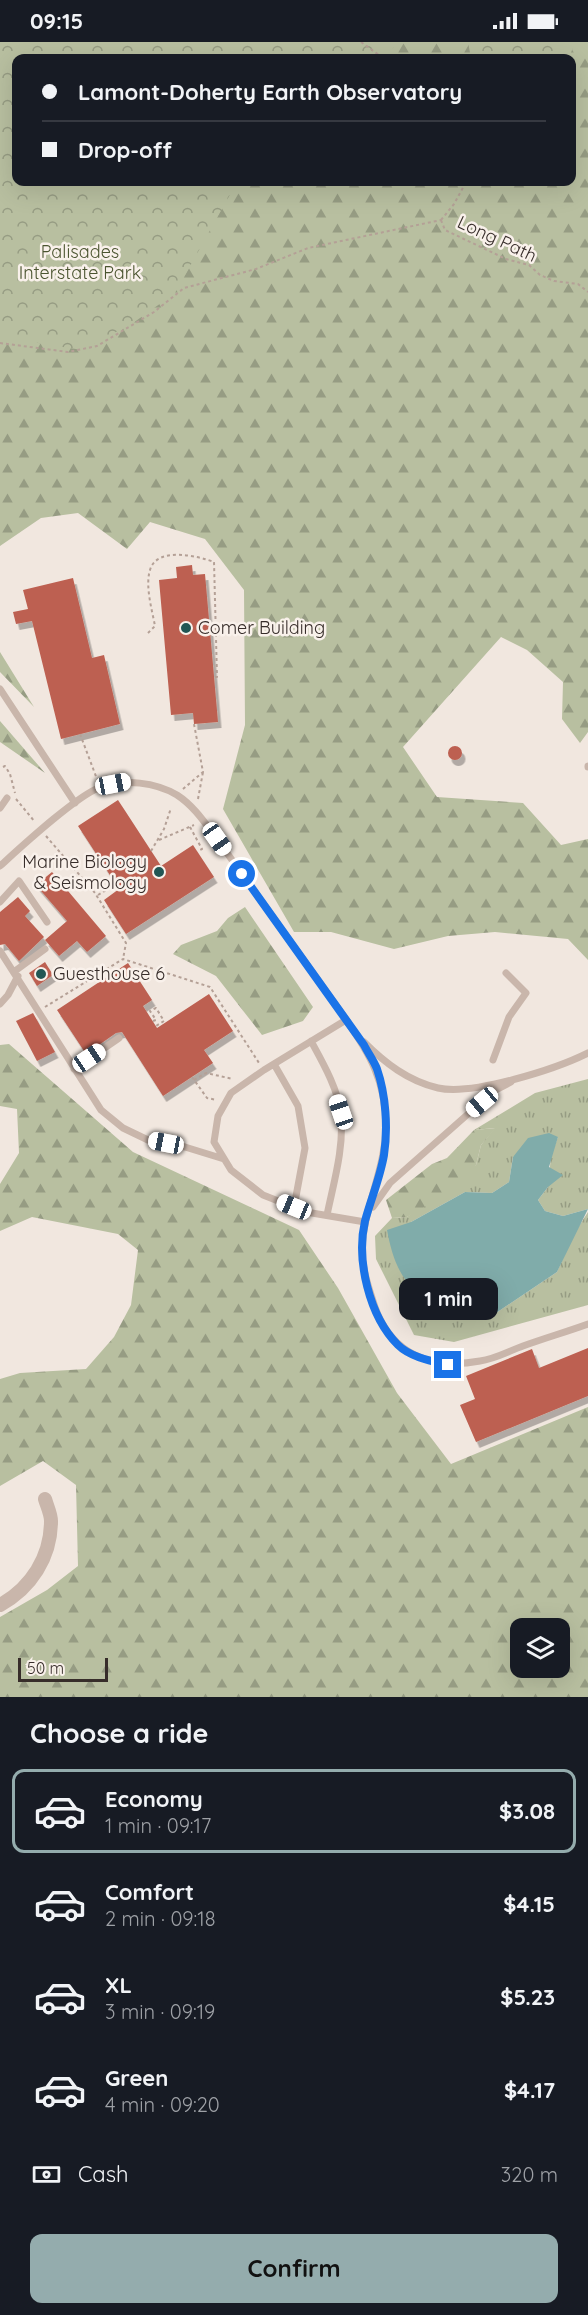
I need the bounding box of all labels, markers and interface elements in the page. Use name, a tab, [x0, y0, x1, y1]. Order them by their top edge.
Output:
text: 09:15	[30, 7, 83, 35]
text: Lamont-Doherty Earth Observatory	[78, 78, 462, 106]
text: Drop-off	[78, 136, 172, 164]
street label: Long Path	[454, 210, 541, 267]
park label: Palisades Interstate Park	[19, 240, 141, 284]
place label: Comer Building	[198, 616, 325, 639]
marker: Comer Building	[179, 621, 193, 635]
car	[94, 772, 132, 796]
car	[199, 819, 235, 859]
place label: Marine Biology & Seismology	[22, 850, 147, 894]
route start	[228, 860, 255, 887]
marker: Marine Biology & Seismology	[152, 865, 166, 879]
place label: Guesthouse 6	[53, 962, 165, 985]
marker: Guesthouse 6	[34, 967, 48, 981]
car	[69, 1040, 109, 1076]
car	[462, 1084, 502, 1120]
car	[327, 1092, 355, 1132]
car	[147, 1131, 185, 1155]
car	[274, 1192, 314, 1222]
callout: 1 min	[398, 1278, 498, 1320]
text: 1 min	[424, 1286, 473, 1311]
route end	[434, 1351, 461, 1378]
map controls	[510, 1618, 570, 1678]
button: layers	[510, 1618, 570, 1678]
scale bar	[18, 1655, 108, 1682]
text: 50 m	[27, 1658, 64, 1678]
text: Choose a ride	[30, 1716, 208, 1750]
icon: car	[33, 1784, 87, 1838]
text: Economy	[105, 1785, 203, 1813]
text: $3.08	[499, 1797, 555, 1825]
text: 1 min · 09:17	[105, 1813, 211, 1838]
icon: car	[33, 1877, 87, 1931]
text: Comfort	[105, 1878, 194, 1906]
text: $4.15	[503, 1890, 555, 1918]
text: 2 min · 09:18	[105, 1906, 215, 1931]
icon: car	[33, 1970, 87, 2024]
text: XL	[105, 1971, 132, 1999]
text: $5.23	[500, 1983, 555, 2011]
text: 3 min · 09:19	[105, 1999, 215, 2024]
icon: car	[33, 2063, 87, 2117]
text: Green	[105, 2064, 168, 2092]
text: $4.17	[504, 2076, 555, 2104]
text: 4 min · 09:20	[105, 2092, 220, 2117]
icon: cash	[30, 2158, 63, 2191]
text: Cash	[78, 2160, 129, 2188]
text: 320 m	[501, 2162, 558, 2187]
button: Confirm	[30, 2234, 558, 2303]

